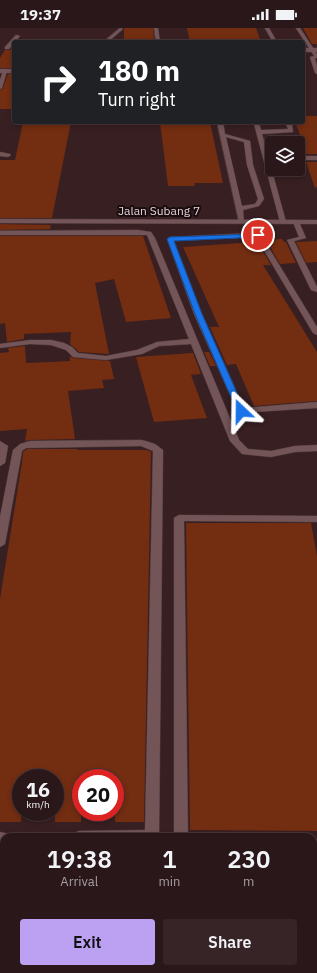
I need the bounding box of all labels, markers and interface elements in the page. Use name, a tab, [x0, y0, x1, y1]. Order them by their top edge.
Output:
text: 19:37	[20, 5, 61, 24]
text: 180 m	[98, 52, 180, 89]
icon: right	[32, 56, 84, 108]
text: Turn right	[98, 88, 176, 111]
map controls	[265, 136, 305, 176]
button: layers	[265, 136, 305, 176]
street label: Jalan Subang 7	[118, 203, 200, 218]
pin	[241, 218, 275, 252]
icon: arrive	[247, 224, 269, 246]
position arrow	[220, 390, 262, 432]
speed limit sign: 20	[72, 769, 124, 821]
text: 16	[26, 776, 50, 803]
text: km/h	[26, 798, 50, 811]
text: 19:38	[47, 843, 112, 875]
text: 1	[162, 843, 177, 875]
text: 230	[227, 843, 270, 875]
text: Arrival	[60, 873, 98, 890]
text: min	[159, 873, 181, 890]
text: m	[243, 873, 254, 890]
button: Exit	[20, 919, 155, 965]
button: Share	[163, 919, 297, 965]

